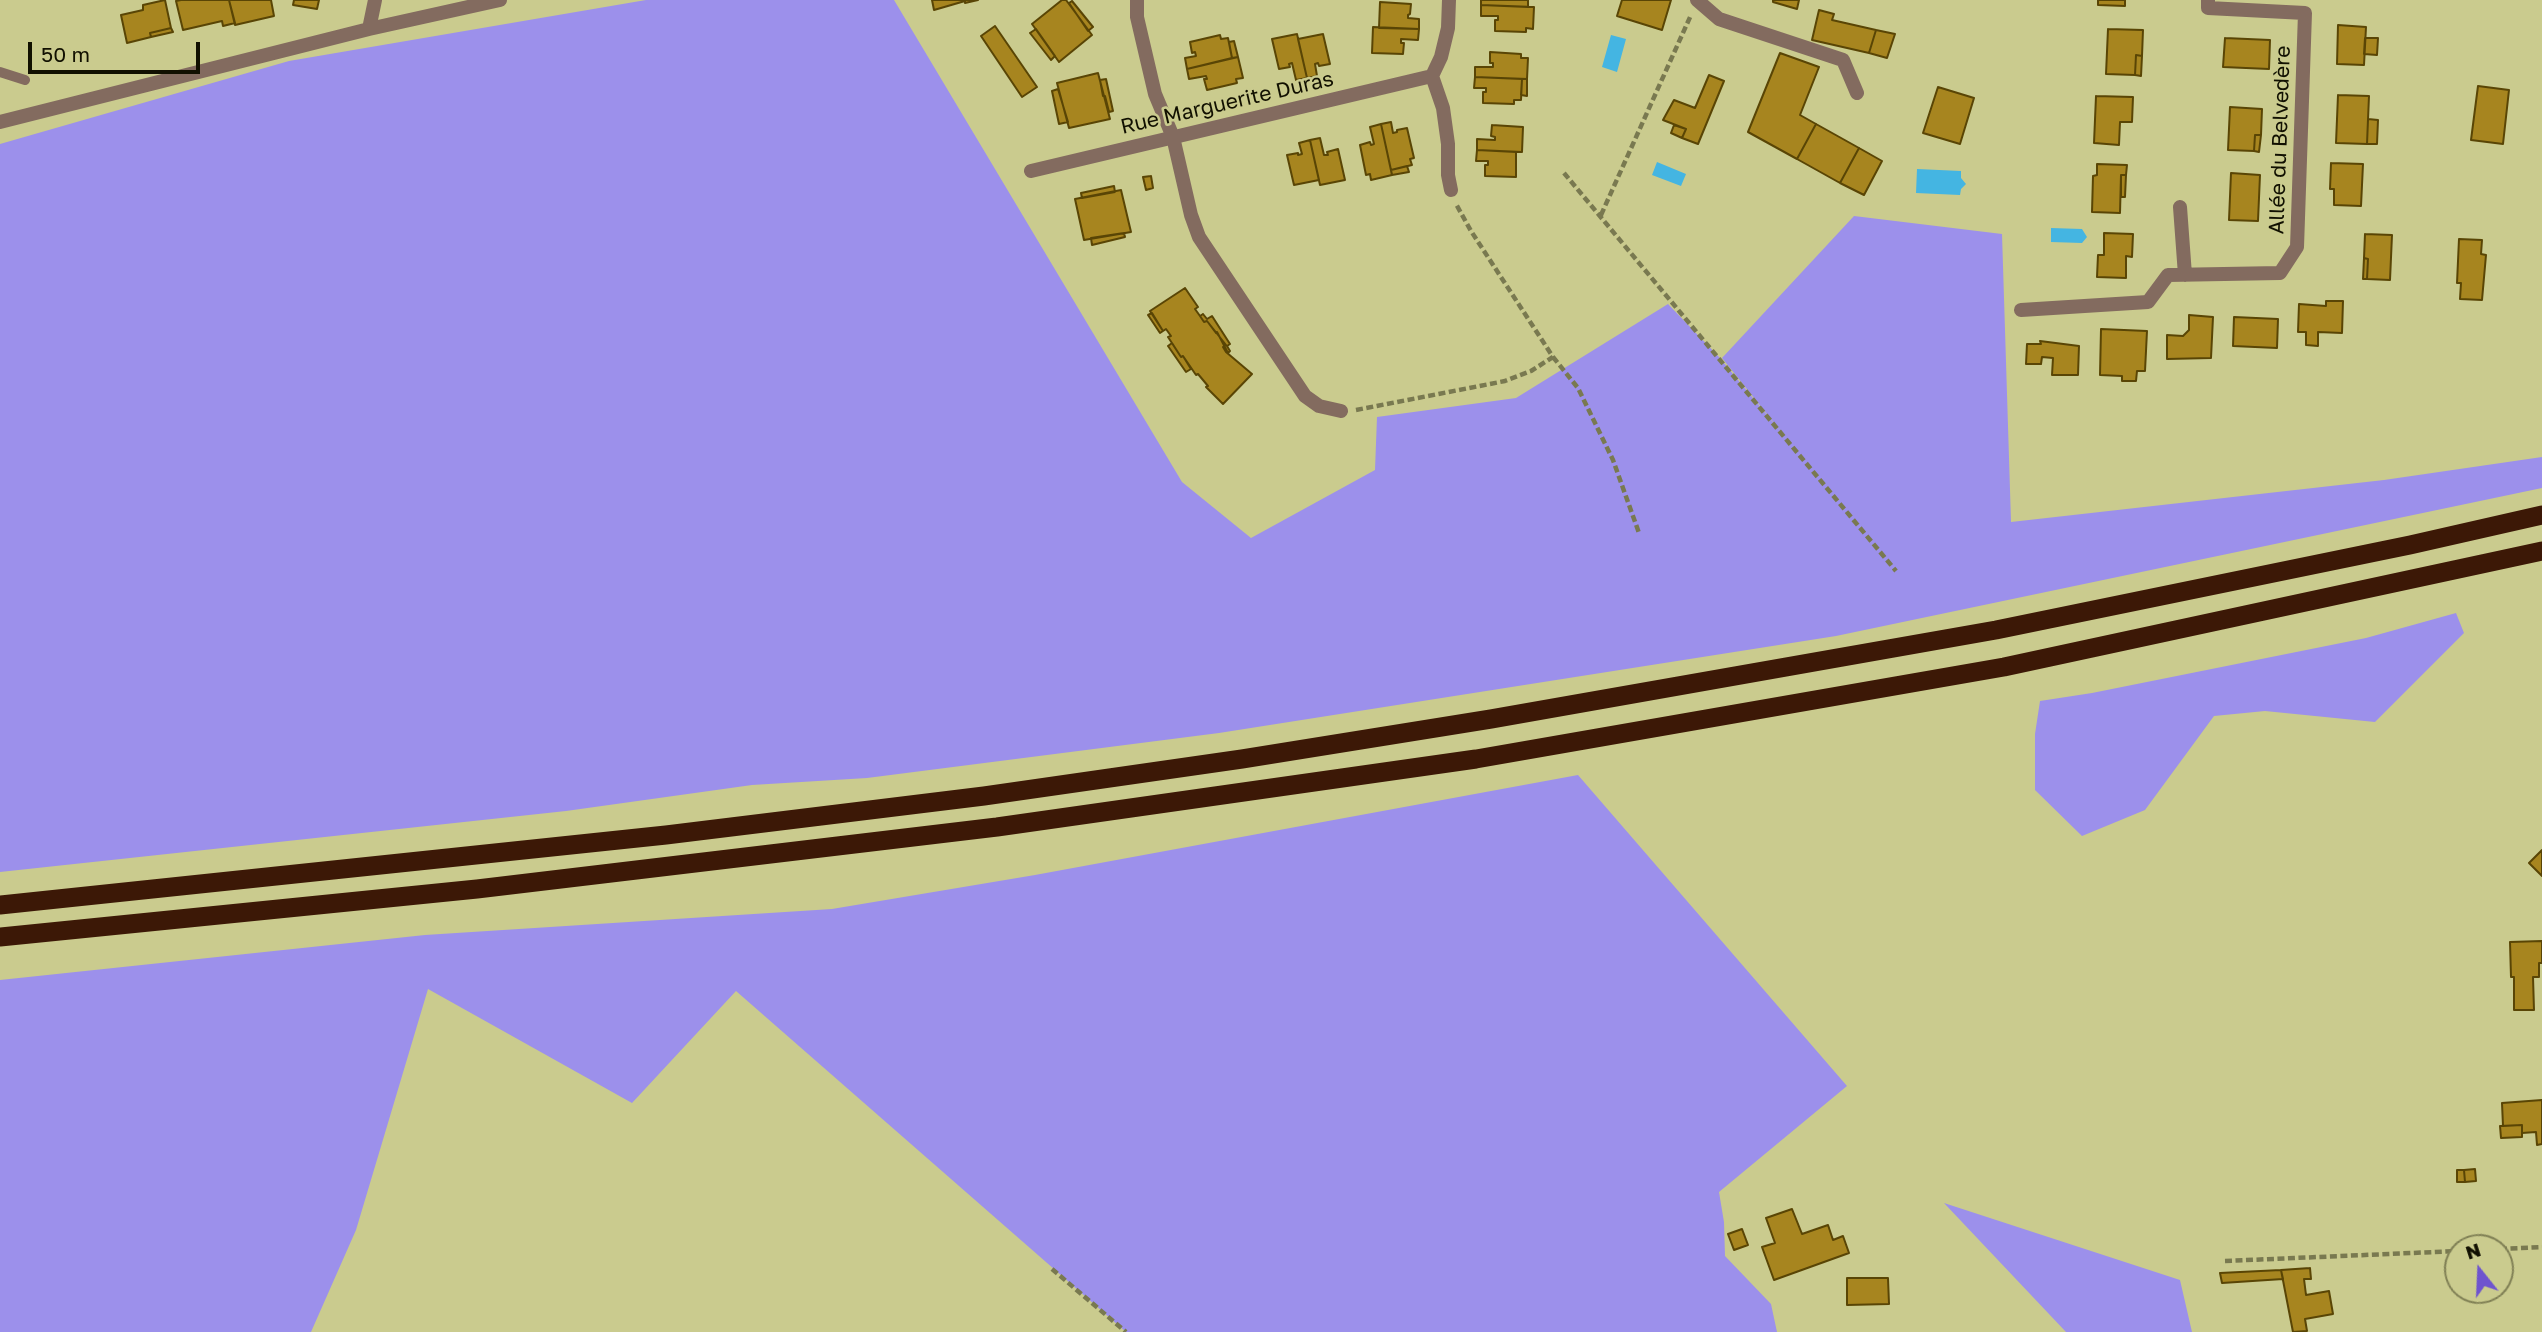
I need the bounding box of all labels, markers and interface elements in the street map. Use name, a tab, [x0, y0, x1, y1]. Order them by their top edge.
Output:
scale bar	[32, 28, 203, 72]
text: 50 m	[41, 41, 90, 67]
street label: Allée du Belvedère	[2264, 45, 2296, 235]
street label: Rue Marguerite Duras	[1118, 66, 1336, 140]
north arrow	[2444, 1234, 2514, 1304]
text: N	[2463, 1237, 2483, 1264]

